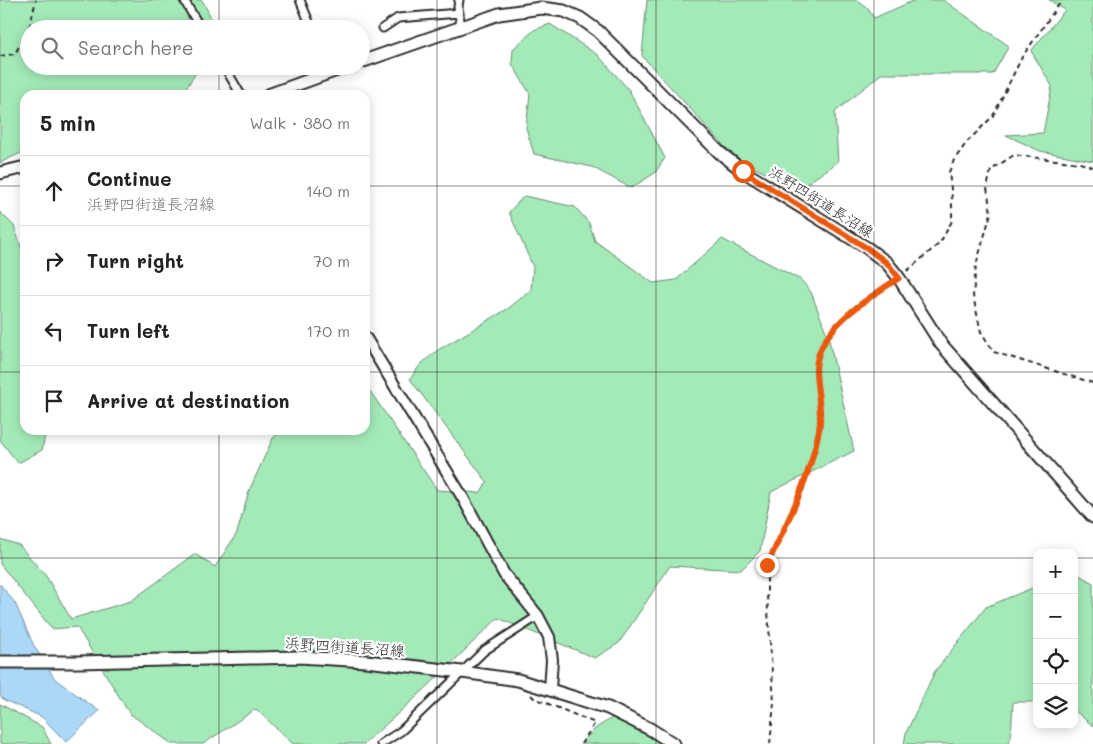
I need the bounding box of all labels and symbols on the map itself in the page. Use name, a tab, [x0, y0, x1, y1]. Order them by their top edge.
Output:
route start	[732, 160, 755, 183]
street label: 浜野四街道長沼線	[765, 161, 878, 241]
route end	[756, 554, 779, 577]
street label: 浜野四街道長沼線	[285, 632, 406, 660]

